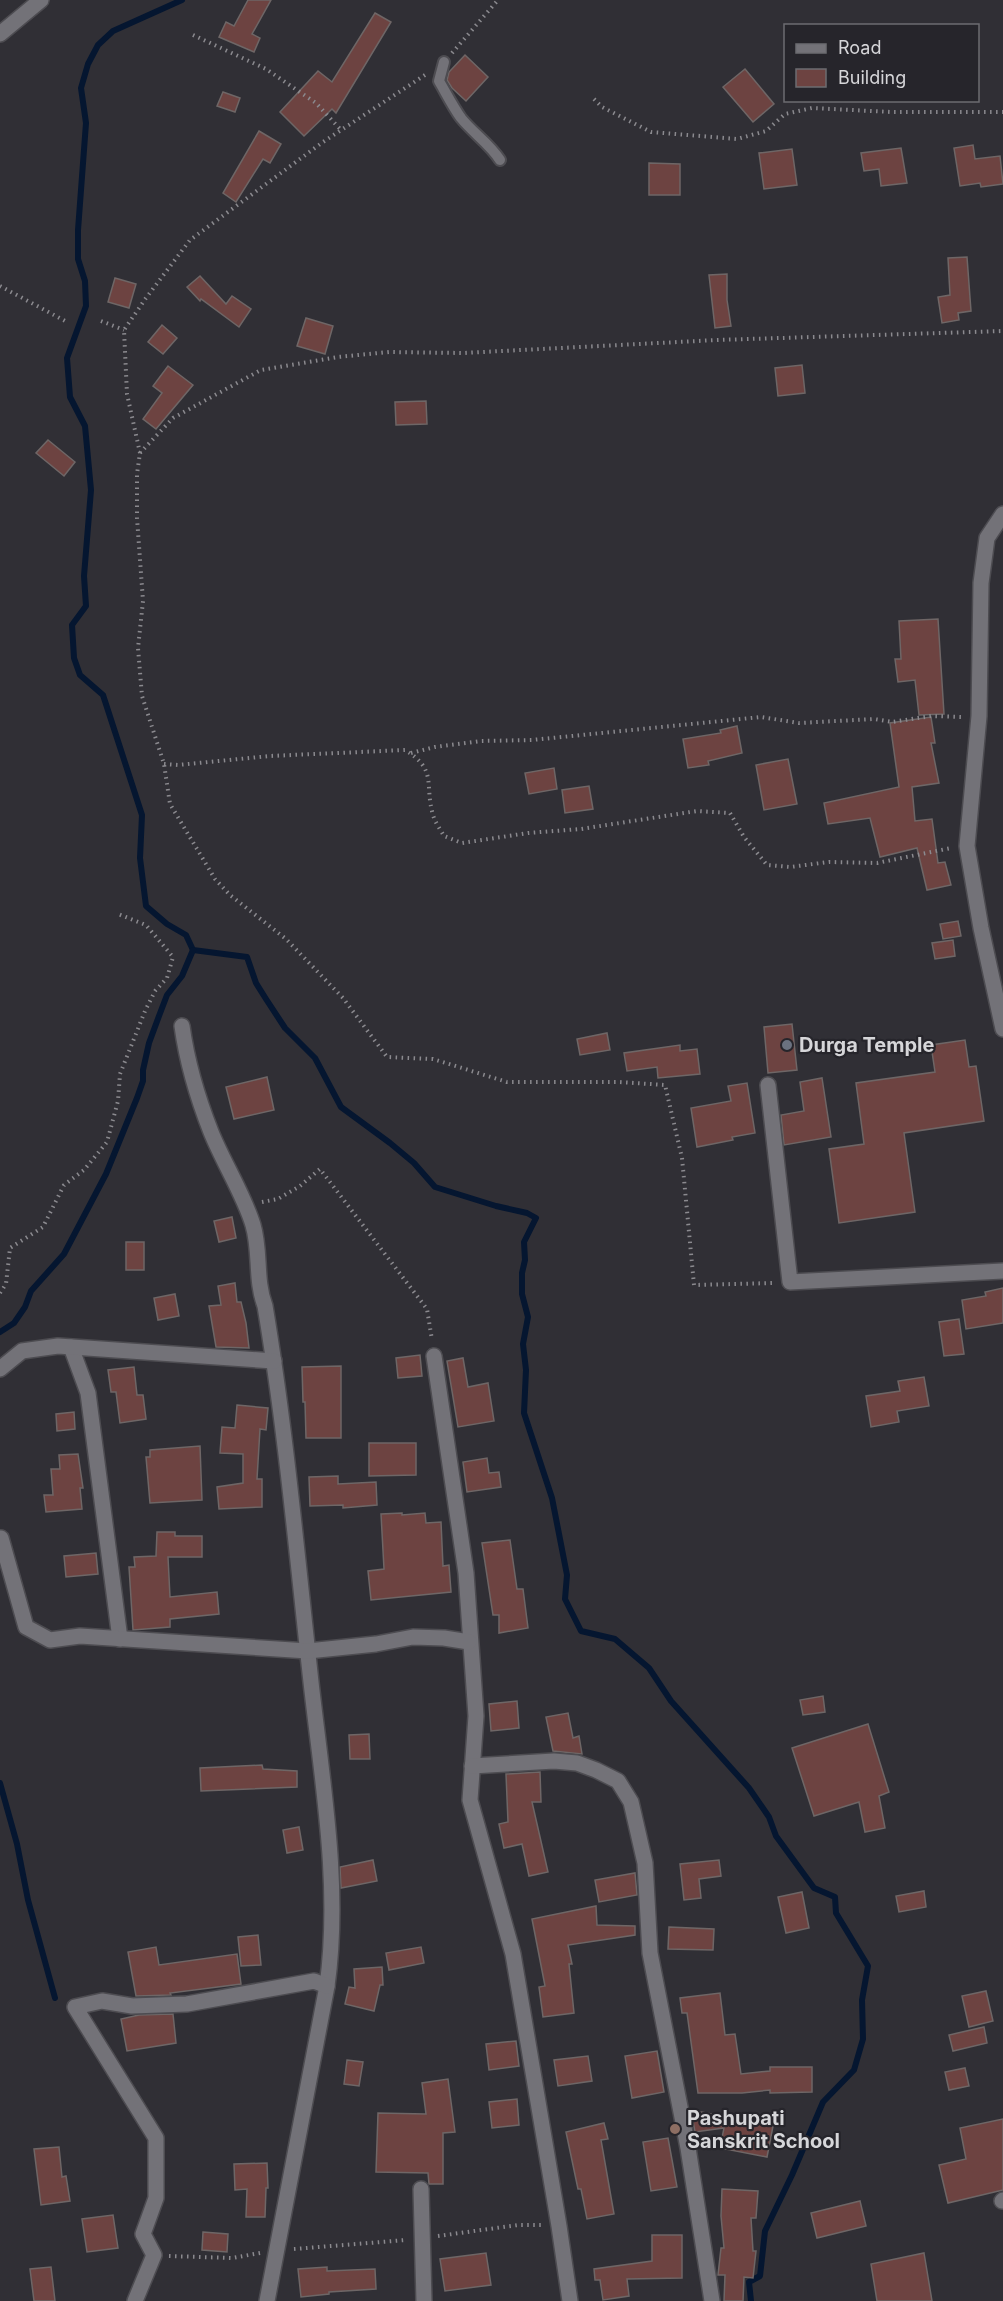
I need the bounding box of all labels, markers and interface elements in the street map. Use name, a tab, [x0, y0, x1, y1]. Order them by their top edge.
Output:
legend	[784, 24, 979, 102]
text: Road	[838, 37, 881, 58]
text: Building	[838, 67, 906, 88]
place label: Durga Temple	[799, 1033, 935, 1057]
marker: Durga Temple	[780, 1038, 794, 1052]
place label: Pashupati Sanskrit School	[687, 2106, 840, 2153]
marker: Pashupati Sanskrit School	[668, 2122, 682, 2136]

